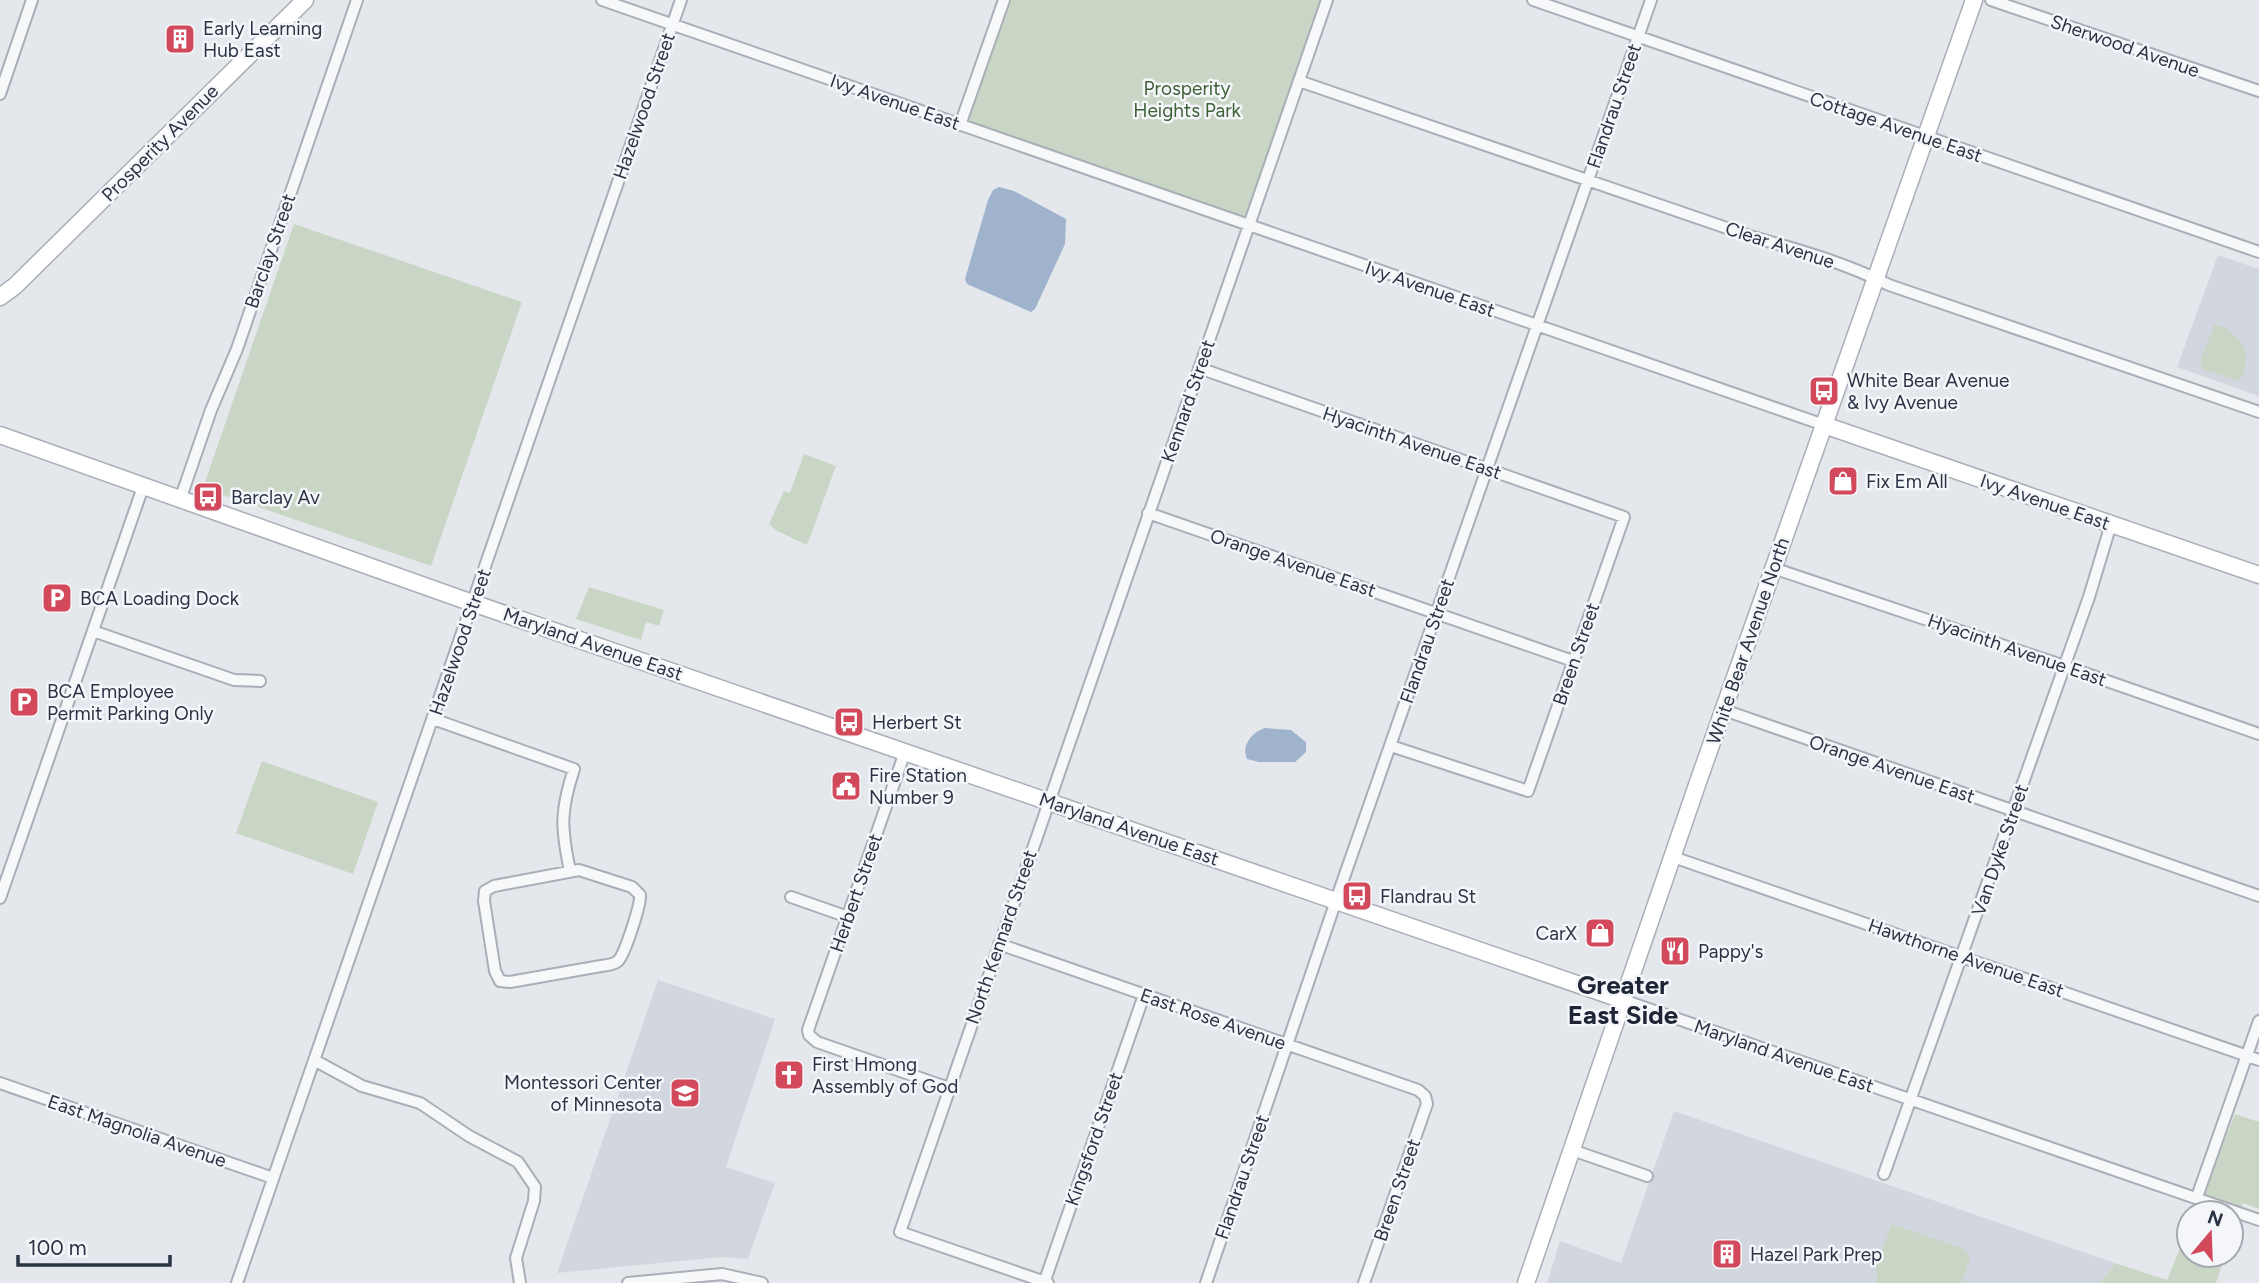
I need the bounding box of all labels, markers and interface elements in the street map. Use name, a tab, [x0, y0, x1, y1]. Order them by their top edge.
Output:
street label: Sherwood Avenue	[2048, 10, 2202, 82]
place label: Early Learning Hub East	[203, 17, 322, 62]
building icon: Early Learning Hub East	[163, 22, 197, 56]
street label: Hazelwood Street	[608, 30, 680, 182]
street label: Flandrau Street	[1582, 41, 1646, 171]
street label: Ivy Avenue East	[827, 69, 963, 135]
park label: Prosperity Heights Park	[1133, 77, 1242, 122]
street label: Prosperity Avenue	[97, 80, 223, 206]
street label: Cottage Avenue East	[1807, 87, 1985, 167]
street label: Barclay Street	[240, 191, 300, 311]
street label: Clear Avenue	[1723, 217, 1837, 273]
street label: Ivy Avenue East	[1362, 256, 1498, 322]
street label: Kennard Street	[1156, 337, 1220, 465]
place label: White Bear Avenue & Ivy Avenue	[1847, 369, 2010, 414]
bus stop icon: White Bear Avenue & Ivy Avenue	[1807, 374, 1841, 408]
street label: Hyacinth Avenue East	[1320, 402, 1504, 484]
shop icon: Fix Em All	[1826, 464, 1860, 498]
street label: Ivy Avenue East	[1977, 469, 2113, 535]
place label: Fix Em All	[1866, 470, 1948, 493]
bus stop icon: Barclay Av	[191, 480, 225, 514]
place label: Barclay Av	[231, 486, 320, 509]
street label: Orange Avenue East	[1207, 524, 1379, 602]
street label: White Bear Avenue North	[1702, 535, 1794, 747]
street label: Hazelwood Street	[424, 566, 496, 718]
street label: Flandrau Street	[1395, 576, 1459, 706]
parking icon: BCA Loading Dock	[40, 581, 74, 615]
place label: BCA Loading Dock	[80, 587, 240, 610]
street label: Breen Street	[1548, 600, 1604, 708]
street label: Maryland Avenue East	[500, 602, 686, 686]
street label: Hyacinth Avenue East	[1925, 609, 2109, 691]
place label: BCA Employee Permit Parking Only	[47, 680, 214, 725]
parking icon: BCA Employee Permit Parking Only	[7, 685, 41, 719]
bus stop icon: Herbert St	[832, 705, 866, 739]
place label: Herbert St	[872, 711, 962, 734]
street label: Orange Avenue East	[1806, 730, 1978, 808]
place label: Fire Station Number 9	[869, 764, 967, 809]
public building icon: Fire Station Number 9	[829, 769, 863, 803]
street label: Van Dyke Street	[1967, 781, 2033, 919]
street label: Maryland Avenue East	[1036, 787, 1222, 871]
street label: Herbert Street	[825, 831, 887, 955]
street label: North Kennard Street	[960, 847, 1042, 1027]
bus stop icon: Flandrau St	[1340, 879, 1374, 913]
place label: Flandrau St	[1380, 885, 1476, 908]
street label: Hawthorne Avenue East	[1865, 914, 2067, 1002]
shop icon: CarX	[1583, 916, 1617, 950]
place label: CarX	[1536, 922, 1577, 945]
restaurant icon: Pappy's	[1658, 934, 1692, 968]
place label: Pappy's	[1698, 940, 1763, 963]
district label: Greater East Side	[1568, 969, 1678, 1031]
street label: East Rose Avenue	[1137, 983, 1289, 1055]
street label: Maryland Avenue East	[1691, 1014, 1877, 1098]
place label: First Hmong Assembly of God	[812, 1053, 958, 1098]
church icon: First Hmong Assembly of God	[772, 1058, 806, 1092]
street label: Kingsford Street	[1060, 1069, 1128, 1209]
place label: Montessori Center of Minnesota	[504, 1071, 663, 1116]
school or university icon: Montessori Center of Minnesota	[668, 1076, 702, 1110]
street label: East Magnolia Avenue	[45, 1090, 229, 1172]
street label: Flandrau Street	[1210, 1112, 1274, 1242]
street label: Breen Street	[1369, 1136, 1425, 1244]
north arrow	[2175, 1199, 2245, 1269]
text: N	[2205, 1205, 2226, 1232]
scale bar	[18, 1224, 170, 1268]
text: 100 m	[28, 1235, 87, 1260]
building icon: Hazel Park Prep	[1710, 1237, 1744, 1271]
place label: Hazel Park Prep	[1750, 1243, 1882, 1266]

